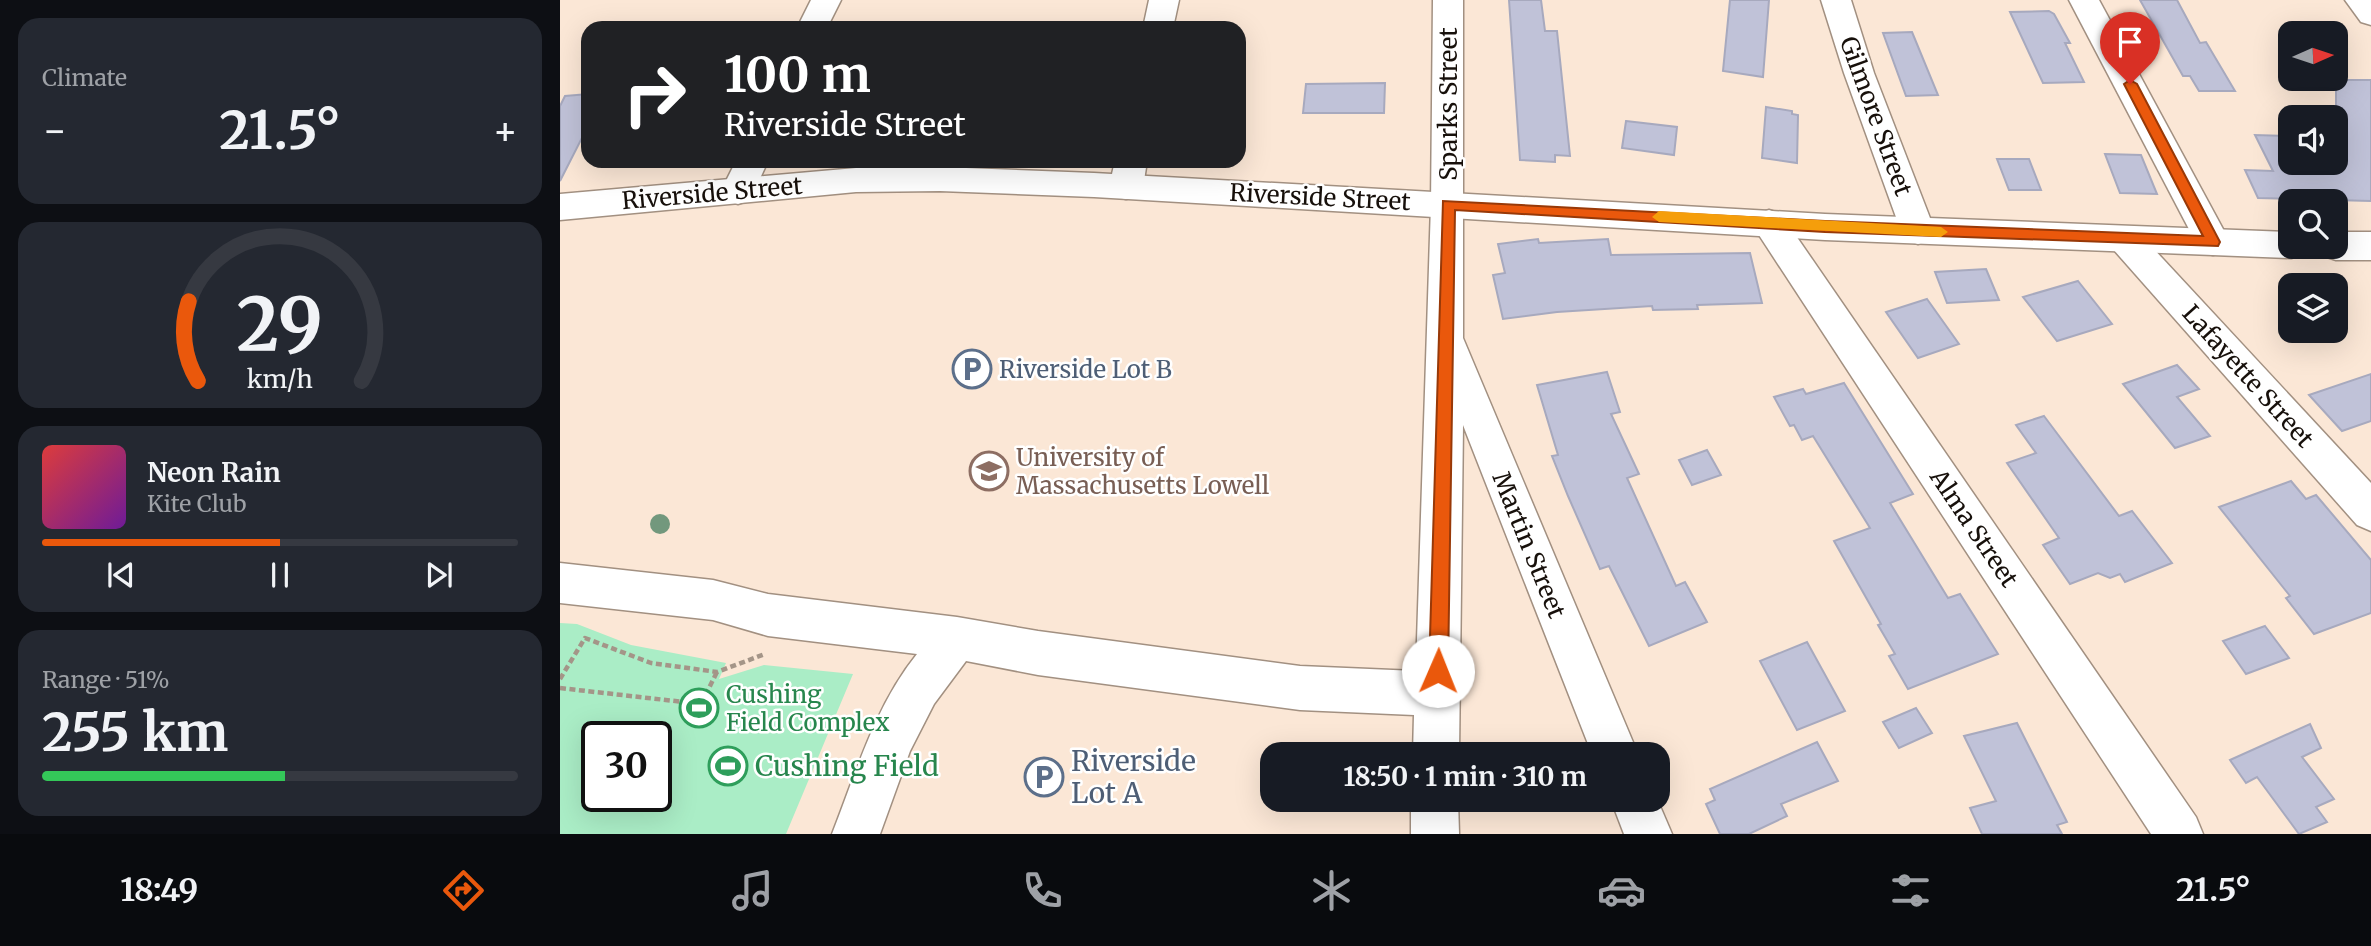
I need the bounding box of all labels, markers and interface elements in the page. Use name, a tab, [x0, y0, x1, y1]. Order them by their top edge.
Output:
pin	[2100, 12.0, 2160, 84]
north arrow	[2278, 21, 2348, 91]
map controls	[2278, 21, 2348, 343]
icon: arrive	[2111, 23, 2149, 61]
street label: Sparks Street	[1433, 27, 1464, 181]
street label: Gilmore Street	[1833, 32, 1919, 200]
text: 100 m	[724, 44, 871, 105]
icon: right	[609, 49, 700, 140]
text: Climate	[42, 63, 127, 92]
text: 21.5°	[219, 98, 341, 163]
text: Riverside Street	[724, 105, 966, 145]
button: sound	[2278, 105, 2348, 175]
text: −	[42, 107, 67, 154]
text: +	[493, 107, 518, 154]
street label: Riverside Street	[620, 170, 804, 216]
street label: Riverside Street	[1229, 177, 1412, 217]
button: search	[2278, 189, 2348, 259]
button: layers	[2278, 273, 2348, 343]
text: 29	[237, 279, 323, 371]
street label: Lafayette Street	[2176, 298, 2321, 454]
parking icon: Riverside Lot B	[951, 348, 993, 390]
place label: Riverside Lot B	[999, 354, 1172, 385]
text: km/h	[247, 363, 313, 395]
place label: University of Massachusetts Lowell	[1016, 442, 1269, 501]
school or university icon: University of Massachusetts Lowell	[968, 450, 1010, 492]
text: Neon Rain	[147, 456, 281, 489]
street label: Alma Street	[1923, 462, 2025, 593]
street label: Martin Street	[1486, 467, 1573, 623]
text: Kite Club	[147, 489, 246, 518]
icon: previous	[102, 556, 140, 594]
icon: pause	[261, 556, 299, 594]
icon: next	[420, 556, 458, 594]
position arrow	[1401, 634, 1475, 708]
text: Range · 51%	[42, 665, 170, 694]
place label: Cushing Field Complex	[726, 679, 890, 738]
sports icon: Cushing Field Complex	[678, 687, 720, 729]
text: 255 km	[42, 700, 228, 765]
speed limit sign: 30	[581, 721, 672, 812]
place label: Riverside Lot A	[1071, 743, 1196, 811]
sports icon: Cushing Field	[707, 745, 749, 787]
place label: Cushing Field	[755, 748, 939, 784]
parking icon: Riverside Lot A	[1023, 756, 1065, 798]
text: 18:50 · 1 min · 310 m	[1343, 760, 1587, 793]
icon: directions	[439, 866, 488, 915]
icon: music	[728, 866, 777, 915]
icon: phone	[1018, 866, 1067, 915]
icon: climate	[1307, 866, 1356, 915]
icon: car	[1597, 866, 1646, 915]
icon: filters	[1886, 866, 1935, 915]
text: 18:49	[120, 870, 198, 910]
text: 21.5°	[2176, 870, 2251, 910]

